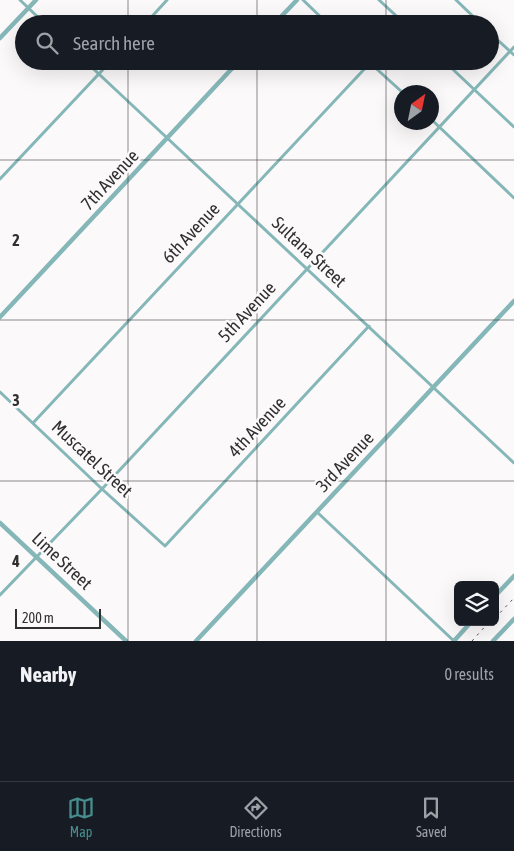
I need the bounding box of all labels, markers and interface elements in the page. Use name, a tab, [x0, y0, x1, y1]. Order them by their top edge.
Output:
search box	[15, 15, 499, 70]
icon: search	[33, 29, 61, 57]
text: Search here	[73, 32, 155, 54]
north arrow	[394, 85, 439, 130]
street label: 7th Avenue	[76, 145, 143, 214]
street label: 6th Avenue	[157, 198, 224, 267]
street label: Sultana Street	[268, 212, 351, 291]
text: 2	[12, 231, 20, 249]
street label: 5th Avenue	[213, 277, 280, 346]
text: 3	[12, 391, 20, 409]
street label: 4th Avenue	[223, 392, 290, 461]
street label: Muscatel Street	[48, 416, 137, 501]
street label: 3rd Avenue	[312, 427, 378, 496]
street label: Lime Street	[28, 528, 97, 594]
text: 4	[11, 552, 20, 570]
map controls	[454, 581, 499, 626]
button: layers	[454, 581, 499, 626]
scale bar	[15, 606, 101, 629]
text: 200 m	[22, 610, 54, 626]
text: Nearby	[20, 662, 76, 686]
text: 0 results	[444, 665, 494, 683]
tab: Map	[67, 794, 95, 840]
tab: Directions	[229, 794, 282, 840]
tab: Saved	[416, 794, 447, 840]

